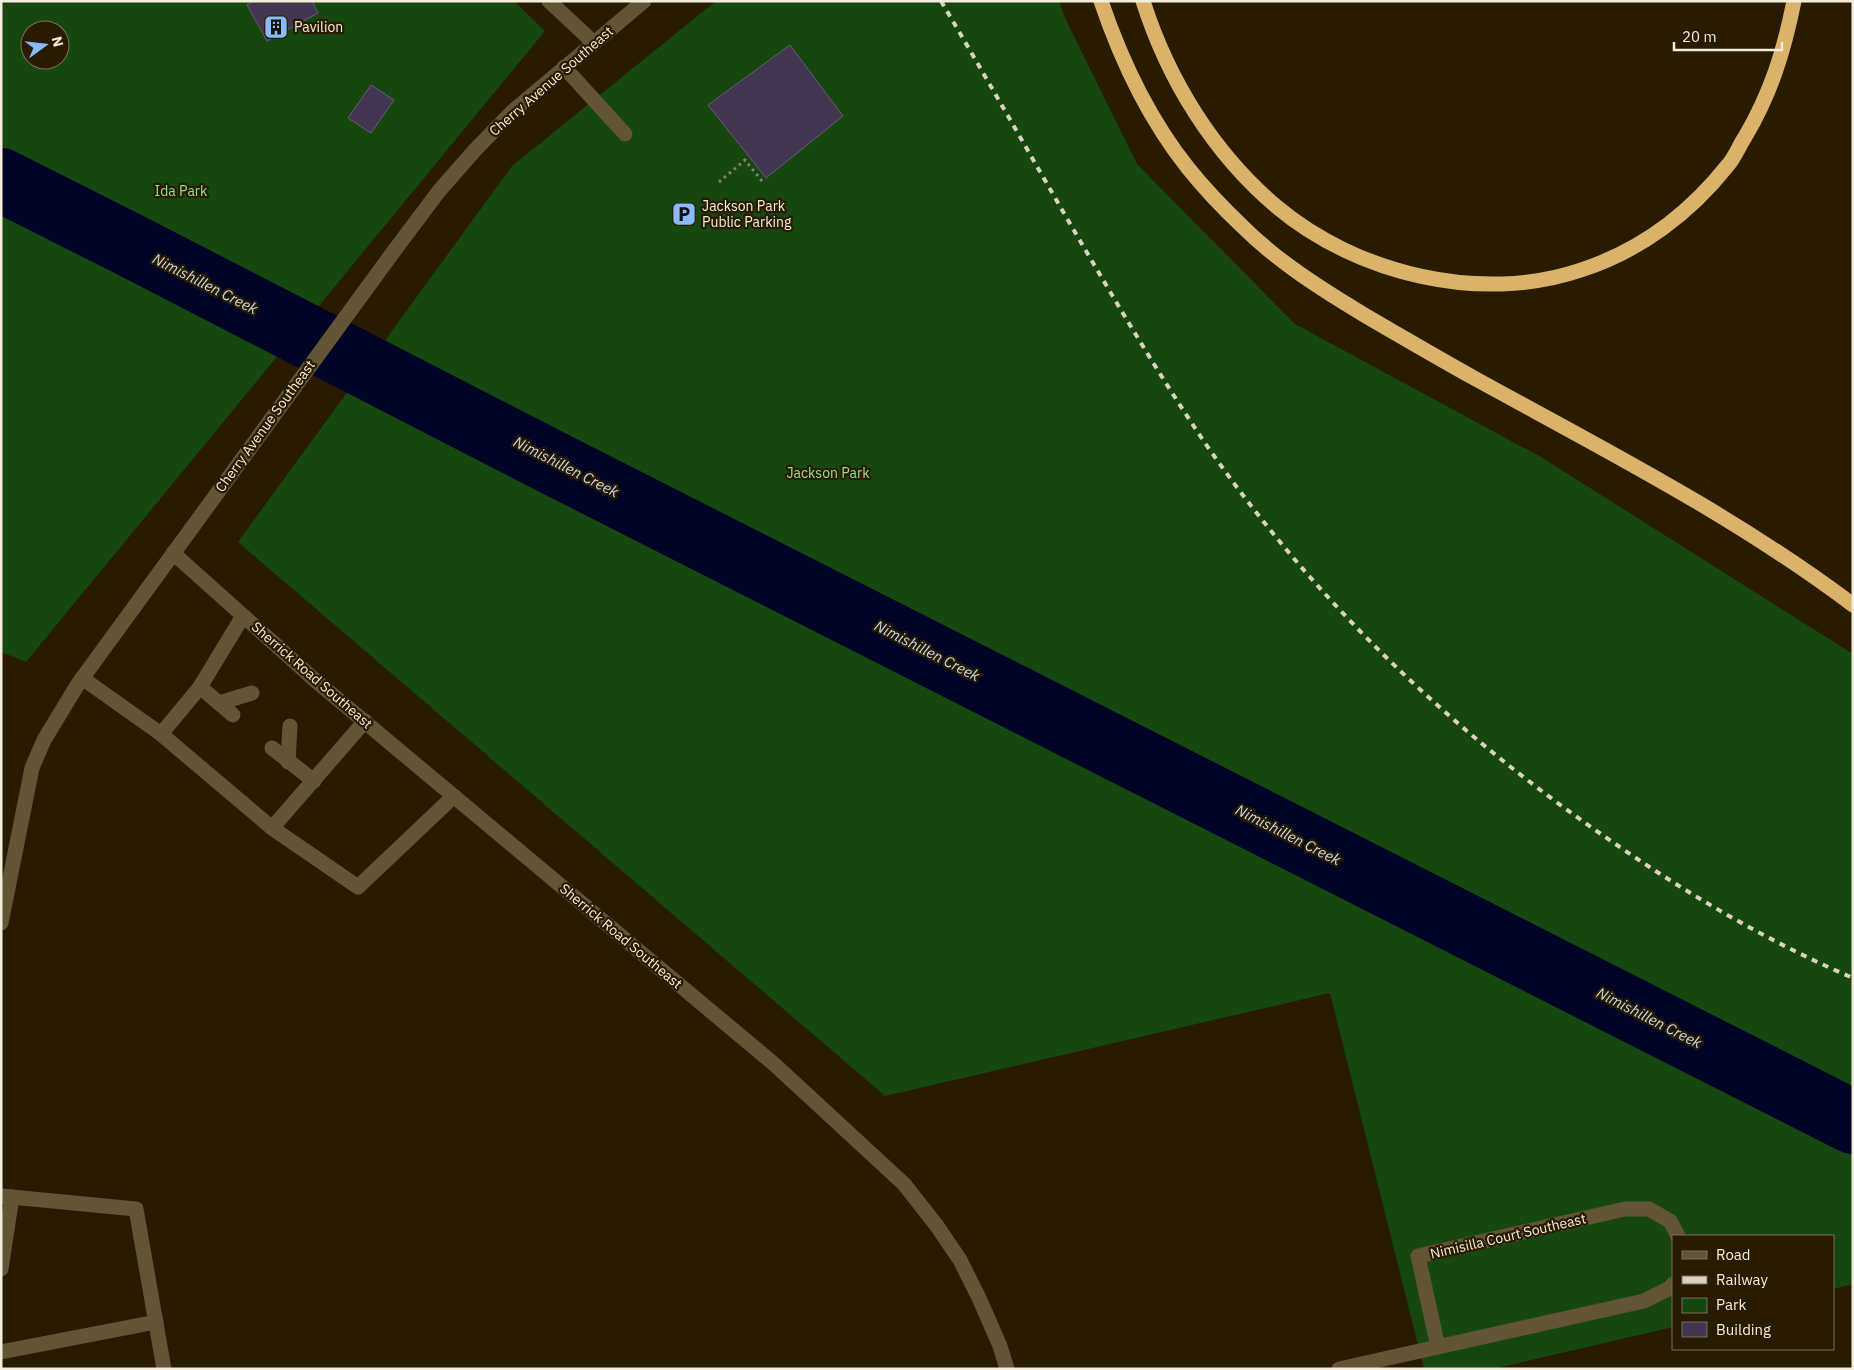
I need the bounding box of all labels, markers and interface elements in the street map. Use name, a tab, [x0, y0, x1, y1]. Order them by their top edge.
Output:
building icon: Pavilion	[263, 14, 289, 40]
place label: Pavilion	[294, 18, 343, 36]
north arrow	[20, 20, 70, 70]
scale bar	[1674, 20, 1782, 52]
street label: Cherry Avenue Southeast	[485, 22, 617, 140]
text: 20 m	[1682, 27, 1717, 46]
text: N	[48, 34, 68, 49]
park label: Ida Park	[155, 182, 208, 200]
place label: Jackson Park Public Parking	[702, 197, 792, 231]
parking icon: Jackson Park Public Parking	[671, 201, 697, 227]
water label: Nimishillen Creek	[149, 249, 261, 318]
street label: Cherry Avenue Southeast	[211, 356, 319, 495]
water label: Nimishillen Creek	[510, 432, 622, 501]
park label: Jackson Park	[786, 464, 870, 482]
water label: Nimishillen Creek	[871, 616, 983, 685]
street label: Sherrick Road Southeast	[248, 618, 376, 732]
water label: Nimishillen Creek	[1232, 800, 1344, 869]
street label: Sherrick Road Southeast	[556, 879, 686, 993]
water label: Nimishillen Creek	[1593, 983, 1705, 1052]
street label: Nimisilla Court Southeast	[1428, 1209, 1588, 1263]
legend	[1672, 1235, 1834, 1350]
text: Road	[1716, 1245, 1751, 1264]
text: Railway	[1716, 1270, 1769, 1289]
text: Park	[1716, 1295, 1746, 1314]
text: Building	[1716, 1320, 1771, 1339]

